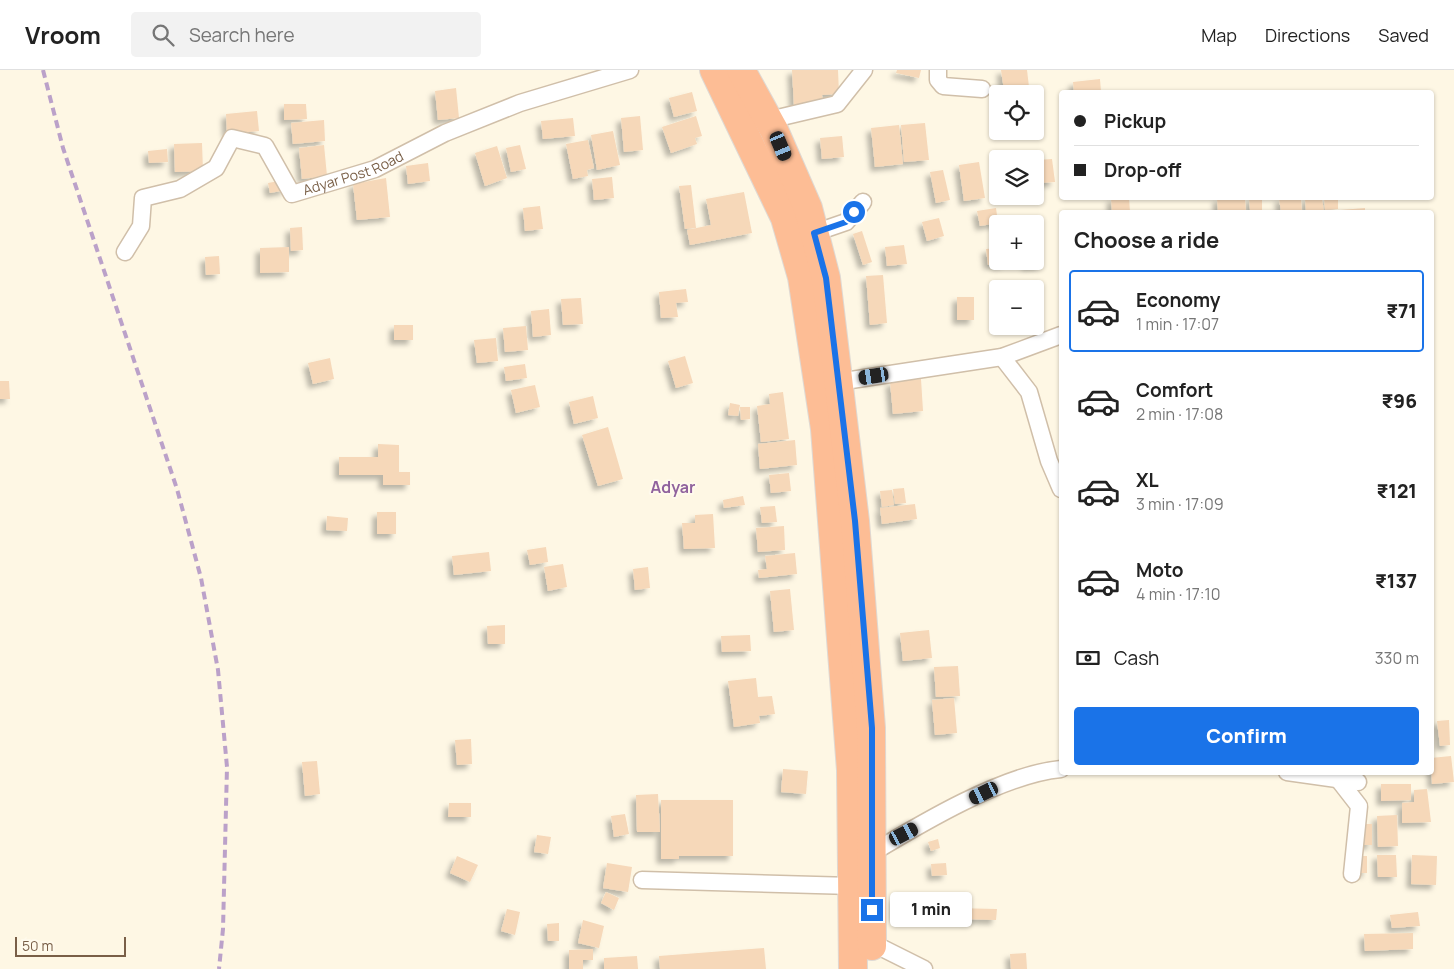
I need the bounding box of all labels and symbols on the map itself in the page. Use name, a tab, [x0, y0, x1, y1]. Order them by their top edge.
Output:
car	[768, 129, 793, 163]
street label: Adyar Post Road	[300, 146, 406, 199]
route start	[843, 201, 865, 223]
car	[858, 366, 889, 386]
district label: Adyar	[651, 476, 695, 498]
car	[967, 780, 1000, 806]
car	[887, 821, 920, 847]
callout: 1 min	[890, 892, 972, 928]
route end	[861, 899, 883, 921]
scale bar	[15, 934, 126, 957]

